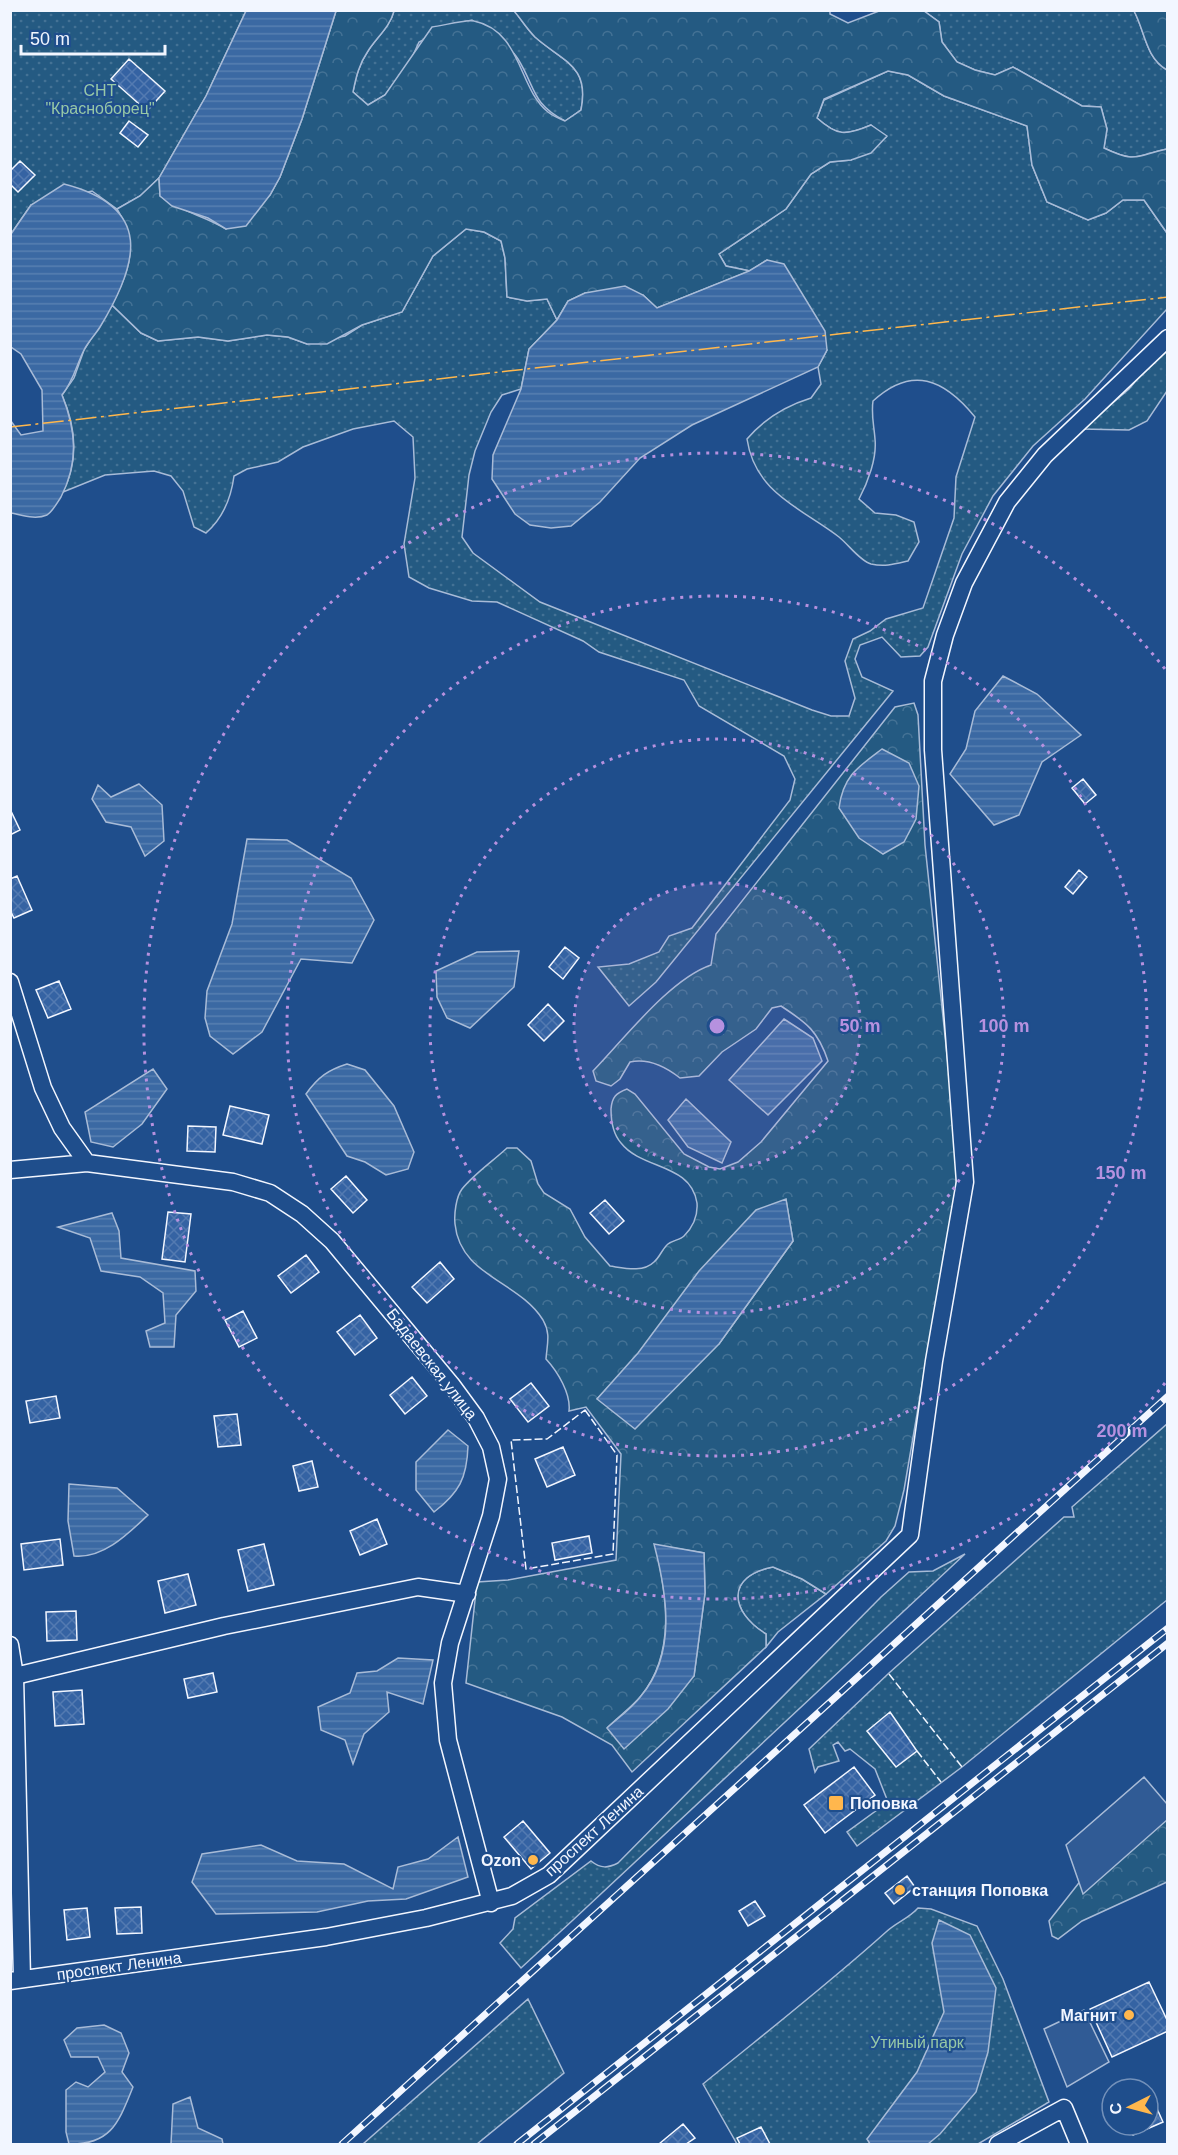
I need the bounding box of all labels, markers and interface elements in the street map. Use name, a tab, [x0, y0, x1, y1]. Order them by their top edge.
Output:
scale bar	[21, 18, 165, 56]
text: 50 m	[30, 29, 70, 49]
park label: СНТ "Красноборец"	[45, 82, 155, 117]
centre of rings	[707, 1016, 727, 1036]
text: 50 m	[839, 1016, 881, 1036]
text: 100 m	[978, 1016, 1030, 1036]
text: 150 m	[1095, 1163, 1147, 1183]
street label: Бадаевская улица	[383, 1305, 481, 1423]
text: 200 m	[1096, 1421, 1148, 1441]
street label: проспект Ленина	[542, 1783, 647, 1879]
marker: Поповка	[827, 1794, 845, 1812]
place label: Поповка	[850, 1795, 918, 1812]
place label: Ozon	[481, 1852, 521, 1869]
marker: Ozon	[526, 1853, 540, 1867]
place label: станция Поповка	[912, 1882, 1048, 1899]
marker: станция Поповка	[893, 1883, 907, 1897]
street label: проспект Ленина	[55, 1949, 183, 1983]
place label: Магнит	[1061, 2007, 1117, 2024]
marker: Магнит	[1122, 2008, 1136, 2022]
park label: Утиный парк	[870, 2034, 965, 2051]
north arrow	[1100, 2077, 1160, 2137]
text: С	[1106, 2101, 1125, 2115]

